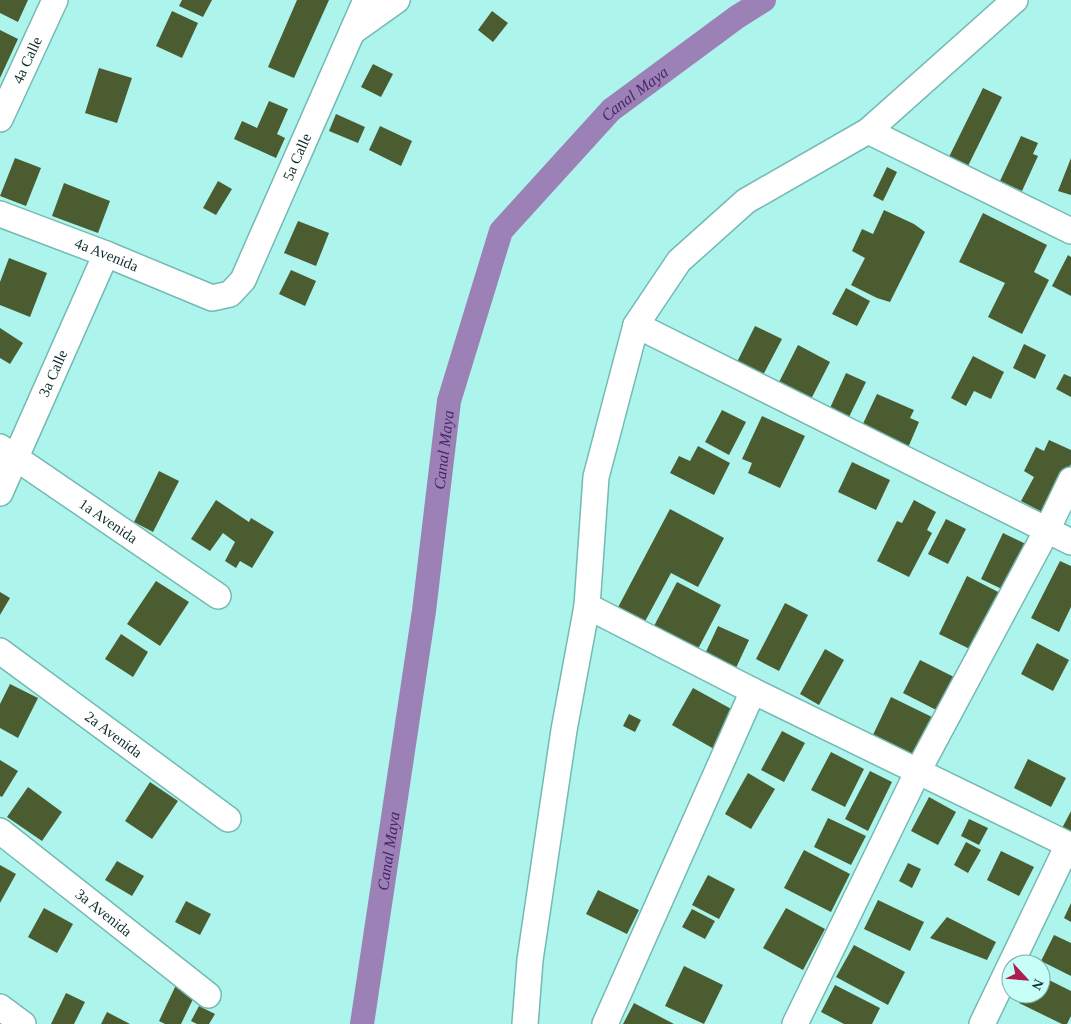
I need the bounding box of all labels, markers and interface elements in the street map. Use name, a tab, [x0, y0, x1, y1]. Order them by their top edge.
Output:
street label: 4a Calle	[10, 34, 45, 86]
water label: Canal Maya	[598, 63, 671, 124]
street label: 5a Calle	[280, 131, 314, 183]
street label: 4a Avenida	[73, 235, 141, 275]
street label: 3a Calle	[36, 347, 71, 399]
water label: Canal Maya	[431, 409, 457, 490]
street label: 1a Avenida	[76, 495, 141, 547]
street label: 2a Avenida	[82, 708, 145, 761]
water label: Canal Maya	[374, 810, 403, 892]
street label: 3a Avenida	[72, 886, 135, 940]
north arrow	[1001, 954, 1051, 1004]
text: N	[1028, 977, 1046, 992]

